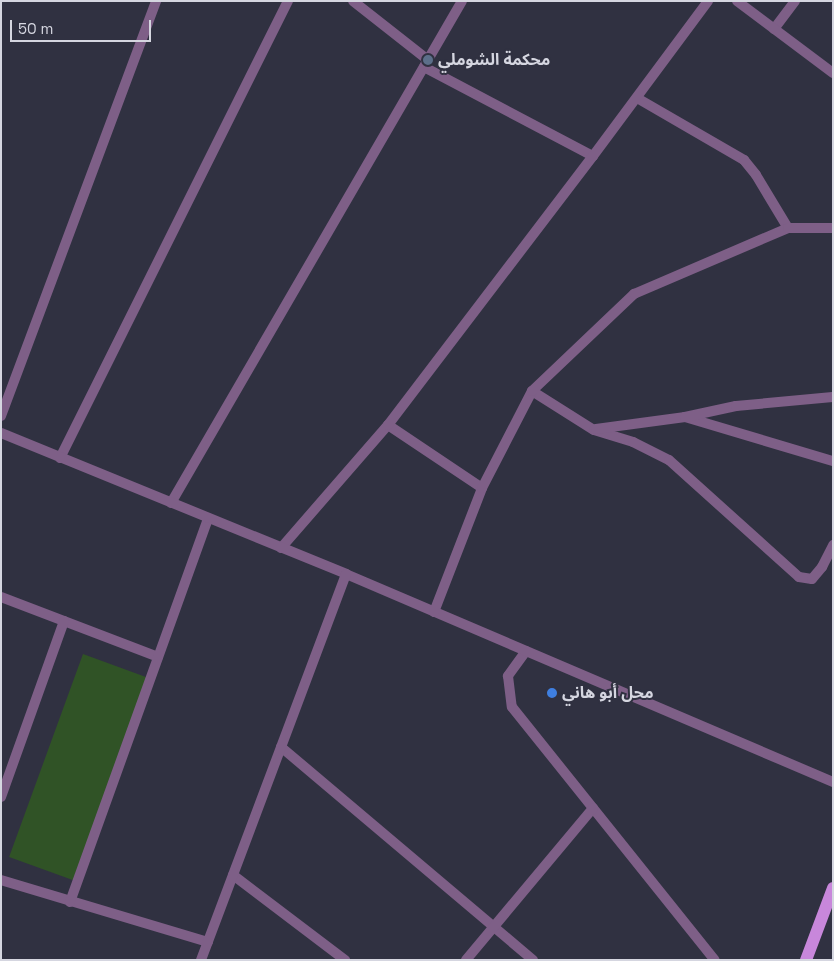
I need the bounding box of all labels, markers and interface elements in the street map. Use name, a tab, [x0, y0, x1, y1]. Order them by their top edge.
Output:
scale bar	[12, 10, 154, 42]
text: 50 m	[18, 19, 53, 38]
place label: محكمة الشوملي	[438, 50, 550, 70]
marker: محكمة الشوملي	[422, 54, 434, 66]
place label: محل أبو هاني	[562, 683, 654, 703]
marker: محل أبو هاني	[546, 687, 558, 699]

